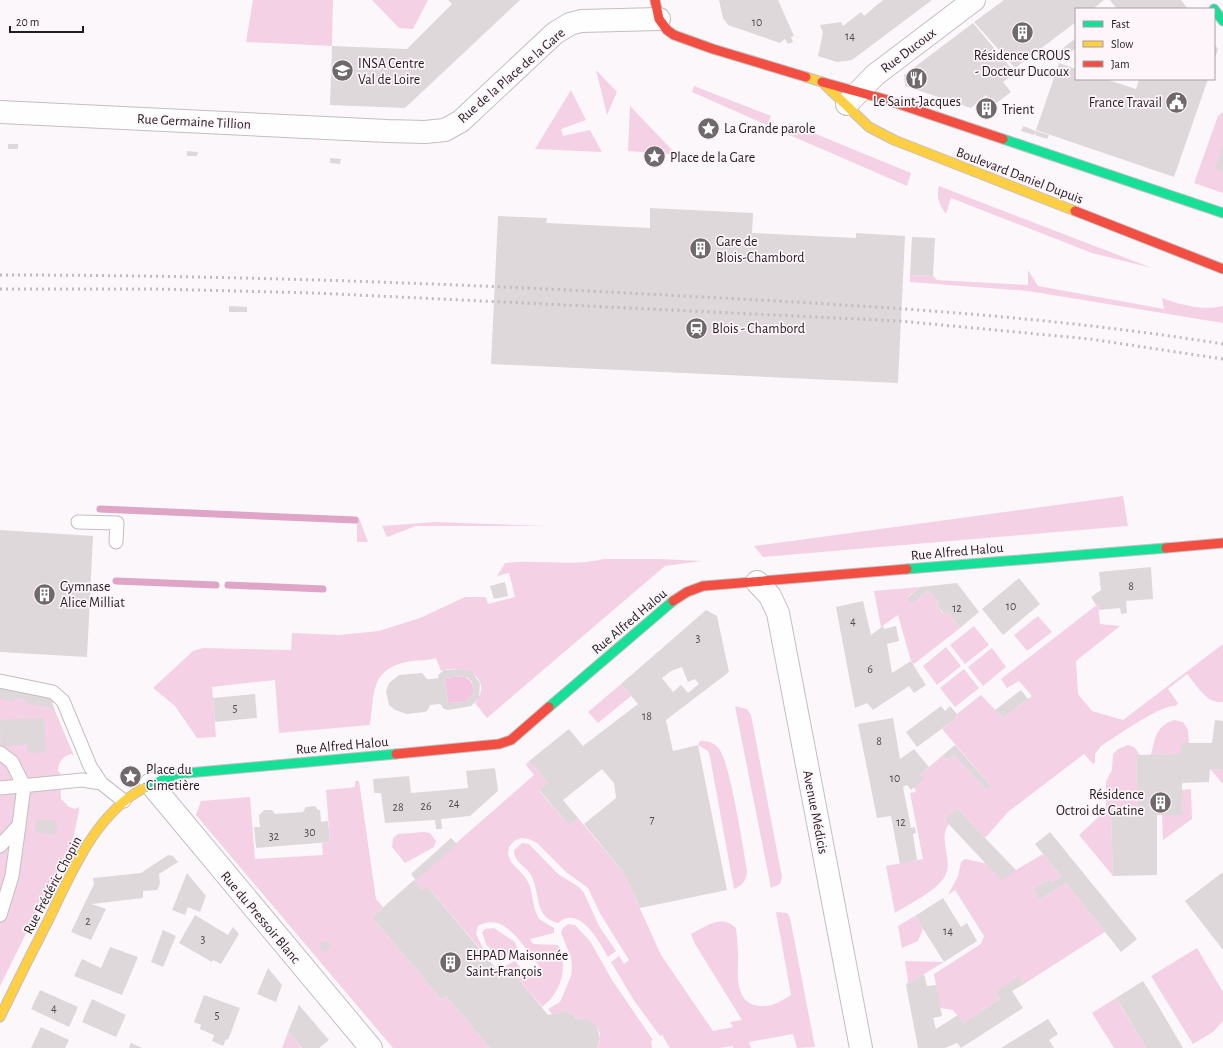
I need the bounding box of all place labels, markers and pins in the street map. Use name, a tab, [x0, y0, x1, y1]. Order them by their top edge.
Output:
building icon: Résidence CROUS - Docteur Ducoux	[1009, 20, 1035, 46]
place label: Résidence CROUS - Docteur Ducoux	[974, 49, 1070, 79]
place label: INSA Centre Val de Loire	[358, 57, 424, 87]
school or university icon: INSA Centre Val de Loire	[330, 58, 356, 84]
restaurant icon: Le Saint-Jacques	[904, 66, 930, 92]
public building icon: France Travail	[1164, 89, 1190, 115]
place label: Le Saint-Jacques	[873, 95, 961, 109]
building icon: Trient	[974, 96, 1000, 122]
place label: France Travail	[1089, 96, 1162, 110]
place label: Trient	[1002, 103, 1035, 117]
place icon: La Grande parole	[696, 115, 722, 141]
place label: La Grande parole	[724, 122, 815, 136]
place icon: Place de la Gare	[641, 144, 667, 170]
place label: Place de la Gare	[670, 151, 755, 165]
place label: Gare de Blois-Chambord	[716, 235, 805, 265]
building icon: Gare de Blois-Chambord	[687, 236, 713, 262]
station icon: Blois - Chambord	[683, 315, 709, 341]
place label: Blois - Chambord	[712, 322, 805, 336]
place label: Gymnase Alice Milliat	[60, 580, 125, 610]
building icon: Gymnase Alice Milliat	[32, 581, 58, 607]
place label: Place du Cimetière	[146, 763, 200, 793]
place icon: Place du Cimetière	[117, 764, 143, 790]
place label: Résidence Octroi de Gatine	[1056, 788, 1144, 818]
building icon: Résidence Octroi de Gatine	[1147, 789, 1173, 815]
place label: EHPAD Maisonnée Saint-François	[466, 949, 568, 979]
building icon: EHPAD Maisonnée Saint-François	[438, 950, 464, 976]

